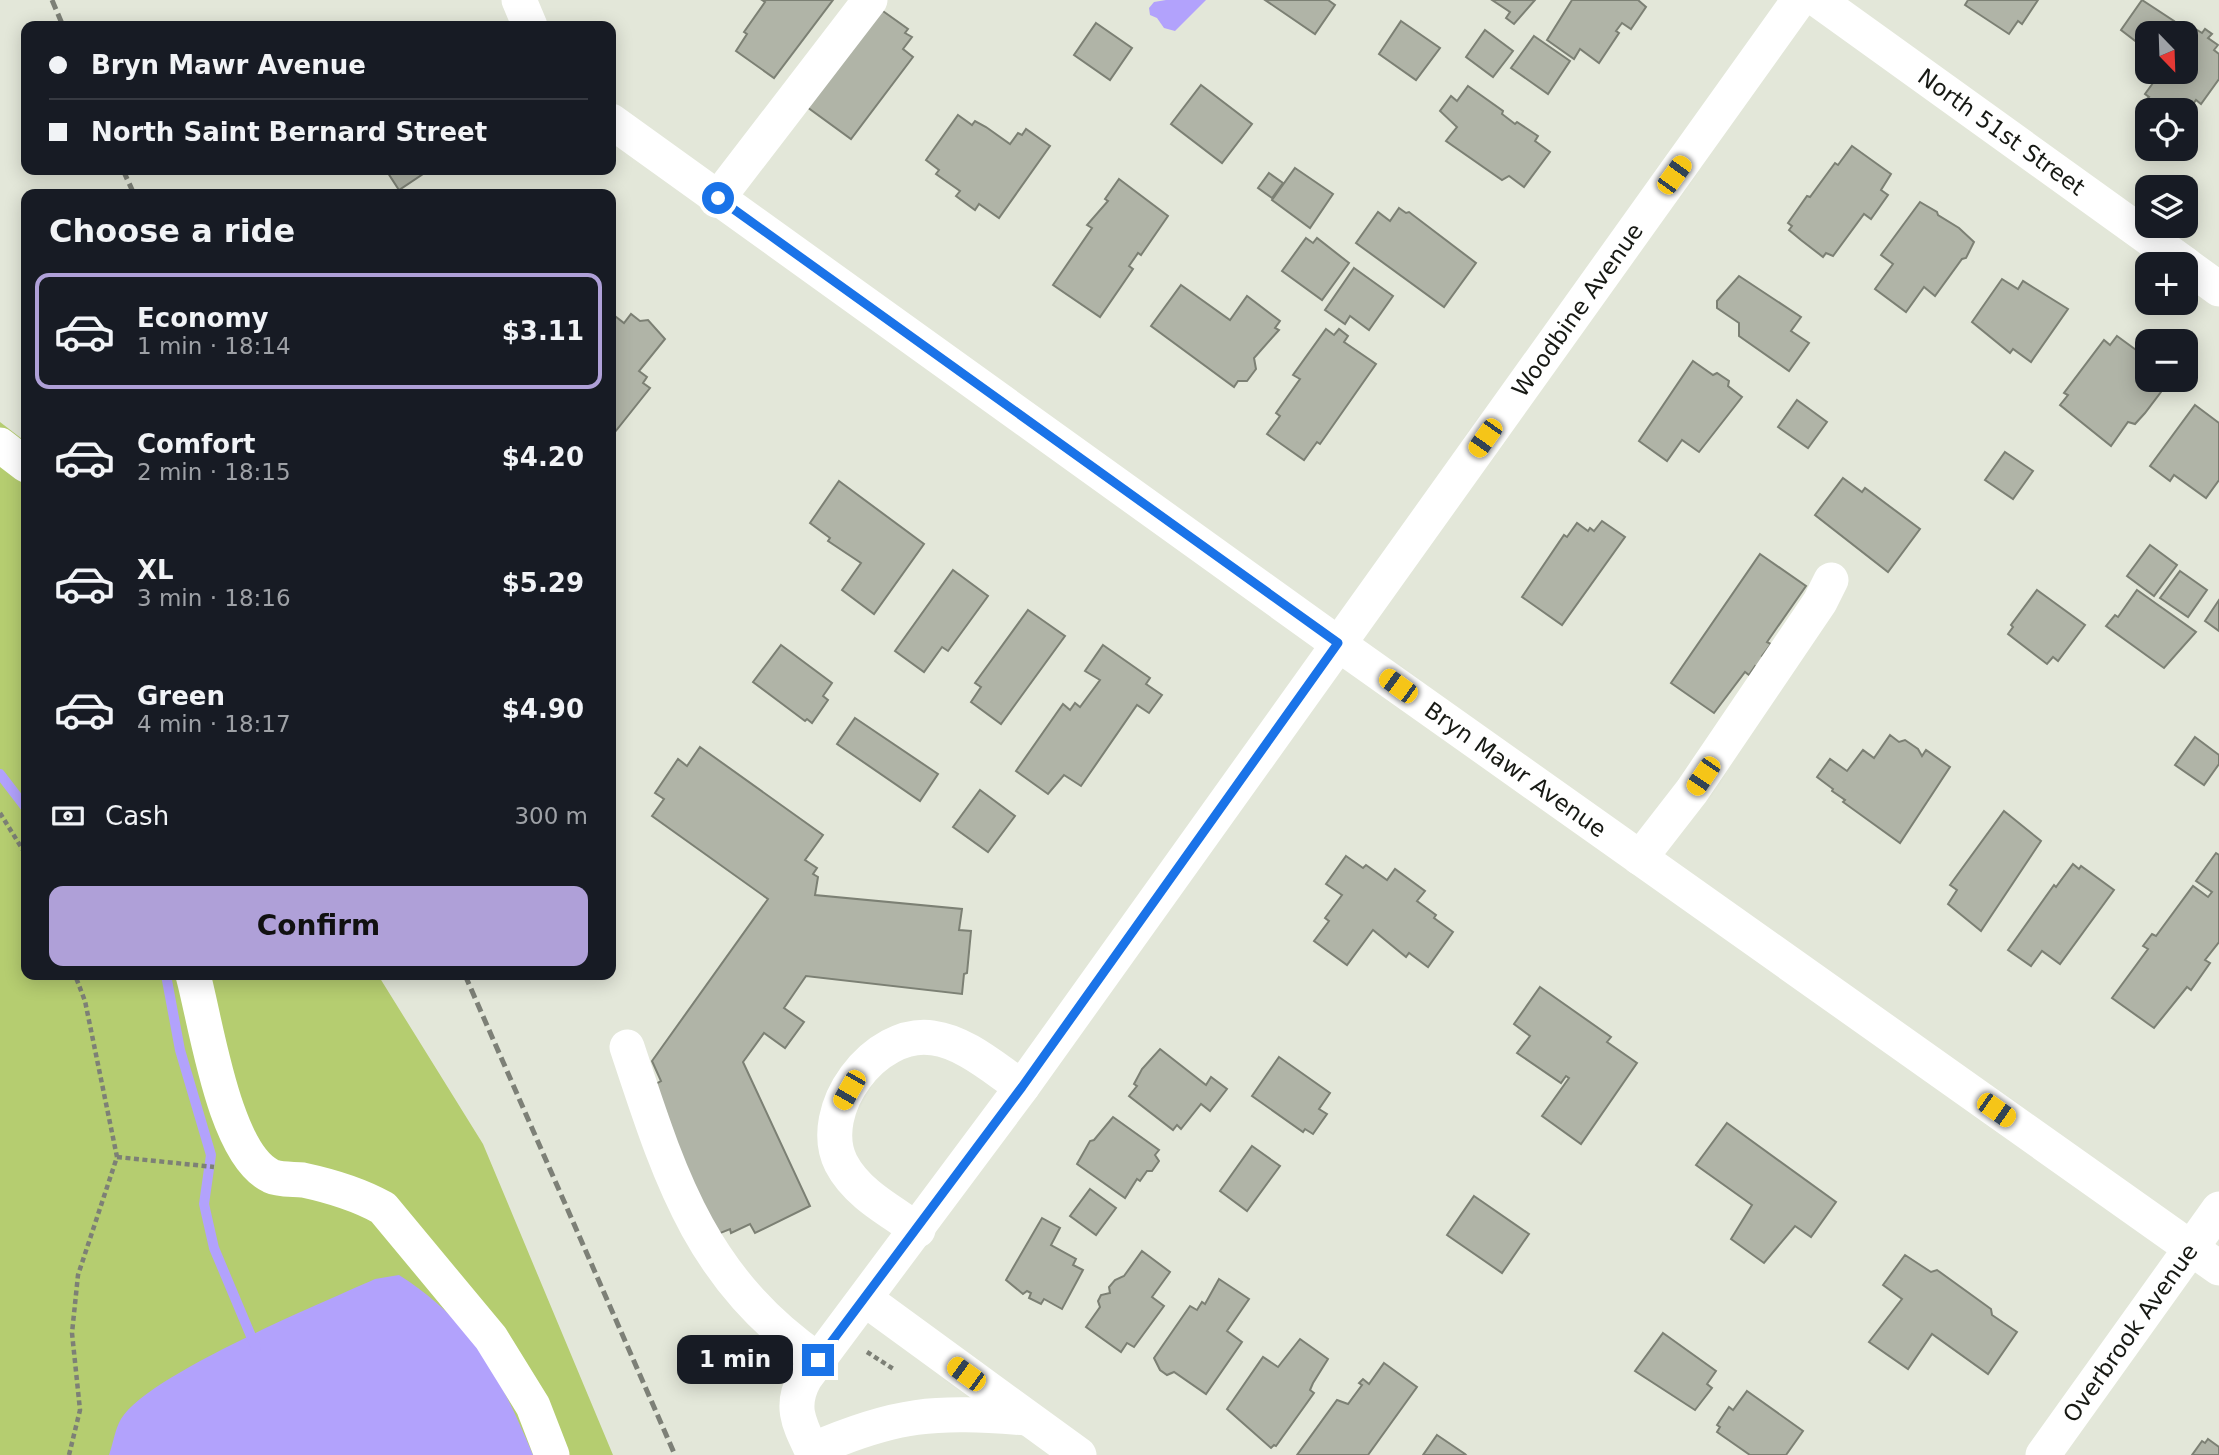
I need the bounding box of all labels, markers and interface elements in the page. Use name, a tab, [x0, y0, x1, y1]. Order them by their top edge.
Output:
north arrow	[2135, 21, 2198, 84]
map controls	[2135, 21, 2198, 392]
text: Bryn Mawr Avenue	[91, 50, 366, 80]
street label: North 51st Street	[1913, 63, 2090, 201]
button: locate	[2135, 98, 2198, 161]
text: North Saint Bernard Street	[91, 117, 487, 147]
car	[1654, 152, 1695, 198]
button: layers	[2135, 175, 2198, 238]
route start	[702, 182, 734, 214]
text: Choose a ride	[49, 212, 295, 250]
street label: Woodbine Avenue	[1507, 218, 1648, 402]
button: +	[2135, 252, 2198, 315]
icon: car	[53, 300, 116, 363]
text: Economy	[137, 303, 268, 333]
text: $3.11	[502, 316, 584, 346]
button: −	[2135, 329, 2198, 392]
text: 1 min · 18:14	[137, 333, 291, 359]
car	[1465, 415, 1506, 461]
icon: car	[53, 426, 116, 489]
text: Comfort	[137, 429, 255, 459]
text: $4.20	[502, 442, 584, 472]
text: 2 min · 18:15	[137, 459, 291, 485]
icon: car	[53, 552, 116, 615]
text: XL	[137, 555, 174, 585]
text: $5.29	[502, 568, 584, 598]
text: 3 min · 18:16	[137, 585, 291, 611]
car	[1375, 665, 1422, 707]
icon: car	[53, 678, 116, 741]
text: Green	[137, 681, 225, 711]
text: $4.90	[502, 694, 584, 724]
street label: Bryn Mawr Avenue	[1420, 697, 1611, 843]
text: 4 min · 18:17	[137, 711, 291, 737]
car	[1683, 753, 1724, 799]
icon: cash	[49, 797, 87, 835]
text: Cash	[105, 801, 169, 831]
text: 300 m	[514, 803, 588, 829]
button: Confirm	[49, 886, 588, 966]
car	[830, 1067, 869, 1113]
car	[1973, 1089, 2020, 1131]
street label: Overbrook Avenue	[2058, 1239, 2203, 1427]
callout: 1 min	[678, 1336, 794, 1384]
route end	[802, 1344, 834, 1376]
text: 1 min	[699, 1346, 771, 1372]
car	[943, 1353, 990, 1395]

